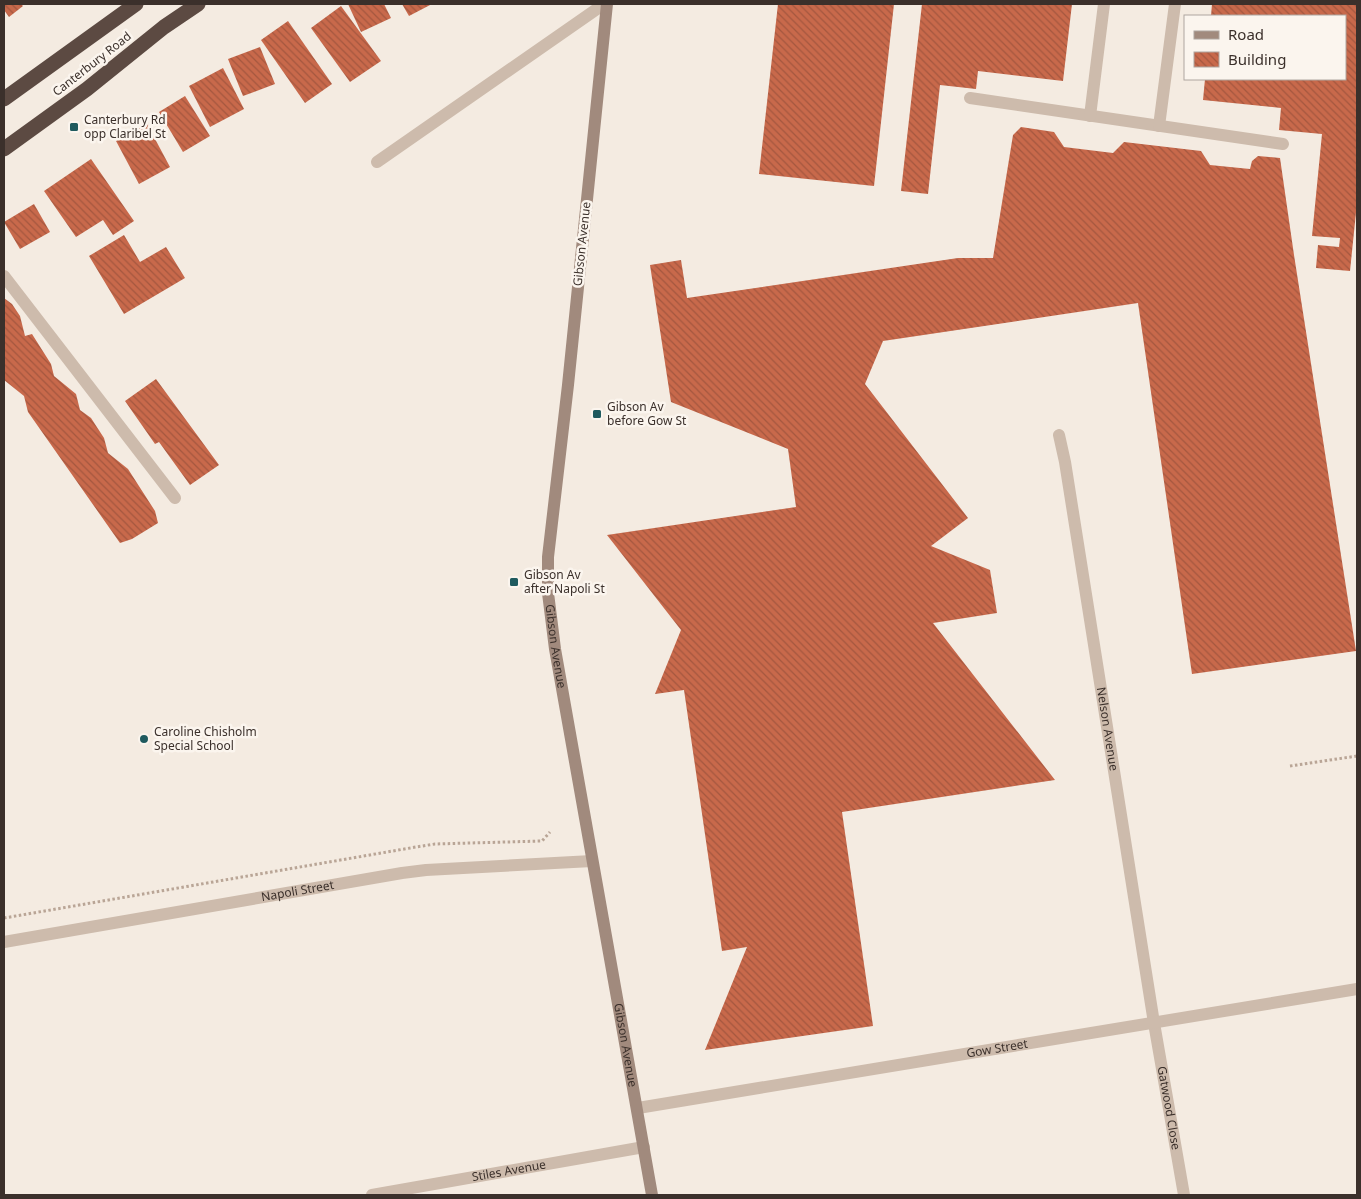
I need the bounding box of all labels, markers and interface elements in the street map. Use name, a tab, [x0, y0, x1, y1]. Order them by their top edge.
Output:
legend	[1184, 15, 1346, 80]
text: Road	[1228, 24, 1264, 44]
street label: Canterbury Road	[49, 27, 135, 100]
text: Building	[1228, 49, 1286, 69]
place label: Canterbury Rd opp Claribel St	[84, 111, 167, 142]
marker: Canterbury Rd opp Claribel St	[68, 121, 80, 133]
street label: Gibson Avenue	[569, 201, 594, 287]
place label: Gibson Av before Gow St	[607, 398, 687, 429]
marker: Gibson Av before Gow St	[591, 408, 603, 420]
place label: Gibson Av after Napoli St	[524, 566, 605, 597]
marker: Gibson Av after Napoli St	[508, 576, 520, 588]
street label: Gibson Avenue	[541, 603, 571, 690]
street label: Nelson Avenue	[1093, 686, 1123, 772]
place label: Caroline Chisholm Special School	[154, 723, 257, 754]
marker: Caroline Chisholm Special School	[138, 733, 150, 745]
street label: Napoli Street	[260, 876, 336, 905]
street label: Gibson Avenue	[610, 1002, 642, 1089]
street label: Gow Street	[965, 1035, 1030, 1062]
street label: Gatwood Close	[1154, 1065, 1185, 1151]
street label: Stiles Avenue	[470, 1155, 547, 1185]

